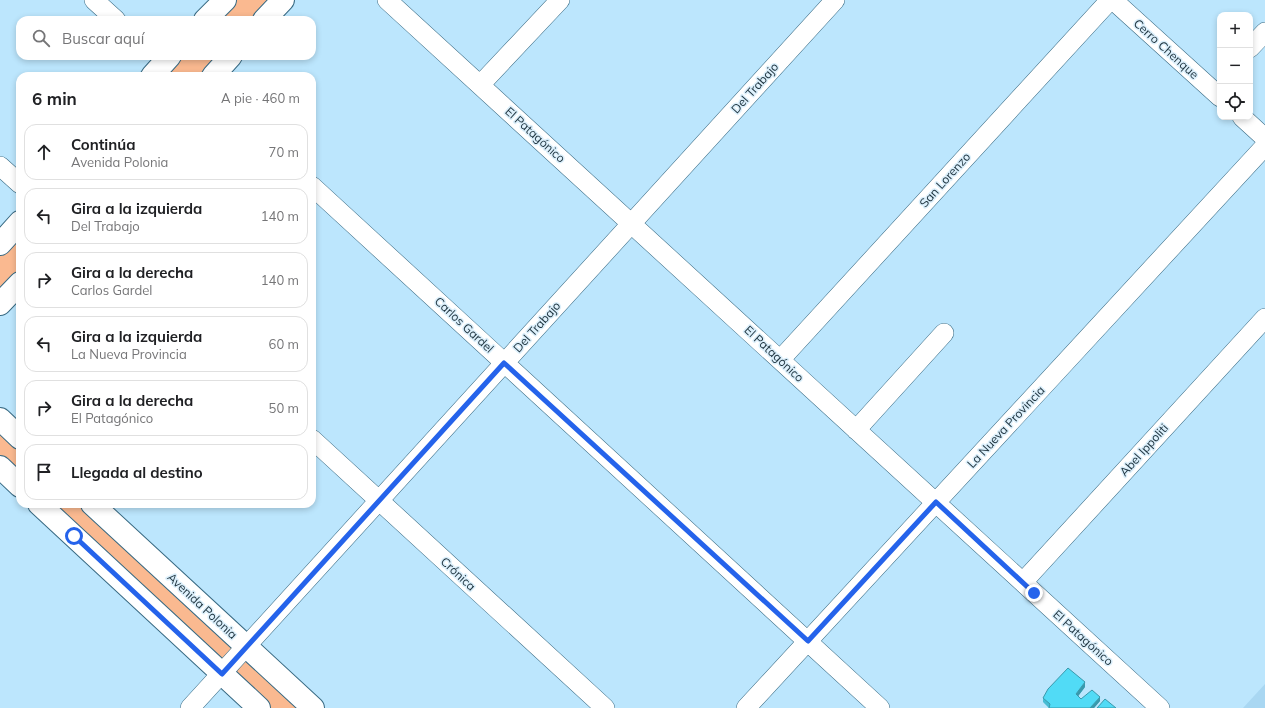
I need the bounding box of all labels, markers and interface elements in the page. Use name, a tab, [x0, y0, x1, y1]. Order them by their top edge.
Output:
map controls	[1217, 12, 1253, 120]
button: +	[1217, 12, 1253, 48]
street label: Cerro Chenque	[1131, 15, 1202, 82]
search box	[16, 16, 316, 60]
icon: search	[30, 27, 52, 49]
text: Buscar aquí	[62, 29, 144, 48]
button: −	[1217, 48, 1253, 84]
street label: Del Trabajo	[728, 59, 782, 116]
button: locate	[1217, 84, 1253, 120]
text: 6 min	[32, 88, 77, 109]
text: A pie · 460 m	[221, 90, 300, 106]
street label: El Patagónico	[502, 104, 569, 166]
text: Continúa	[71, 135, 136, 154]
icon: ahead	[33, 141, 55, 163]
text: 70 m	[269, 144, 299, 160]
street label: San Lorenzo	[916, 149, 973, 210]
text: Avenida Polonia	[71, 154, 168, 170]
text: Gira a la izquierda	[71, 199, 202, 218]
icon: left	[33, 205, 55, 227]
text: 140 m	[261, 208, 299, 224]
text: Del Trabajo	[71, 218, 140, 234]
text: Gira a la derecha	[71, 263, 193, 282]
icon: right	[33, 269, 55, 291]
text: 140 m	[261, 272, 299, 288]
text: Carlos Gardel	[71, 282, 152, 298]
street label: Carlos Gardel	[432, 294, 497, 356]
street label: Del Trabajo	[510, 298, 564, 355]
street label: El Patagónico	[741, 322, 807, 385]
text: Gira a la izquierda	[71, 327, 202, 346]
icon: left	[33, 333, 55, 355]
text: 60 m	[269, 336, 299, 352]
text: La Nueva Provincia	[71, 346, 187, 362]
street label: La Nueva Provincia	[964, 382, 1048, 471]
text: Gira a la derecha	[71, 391, 193, 410]
icon: right	[33, 397, 55, 419]
text: 50 m	[269, 400, 299, 416]
text: El Patagónico	[71, 410, 153, 426]
street label: Abel Ippoliti	[1116, 420, 1171, 479]
icon: arrive	[33, 461, 55, 483]
text: Llegada al destino	[71, 463, 203, 482]
route start	[65, 527, 83, 545]
street label: Crónica	[438, 554, 479, 594]
street label: Avenida Polonia	[164, 569, 240, 642]
route end	[1025, 584, 1043, 602]
street label: El Patagónico	[1050, 607, 1117, 669]

